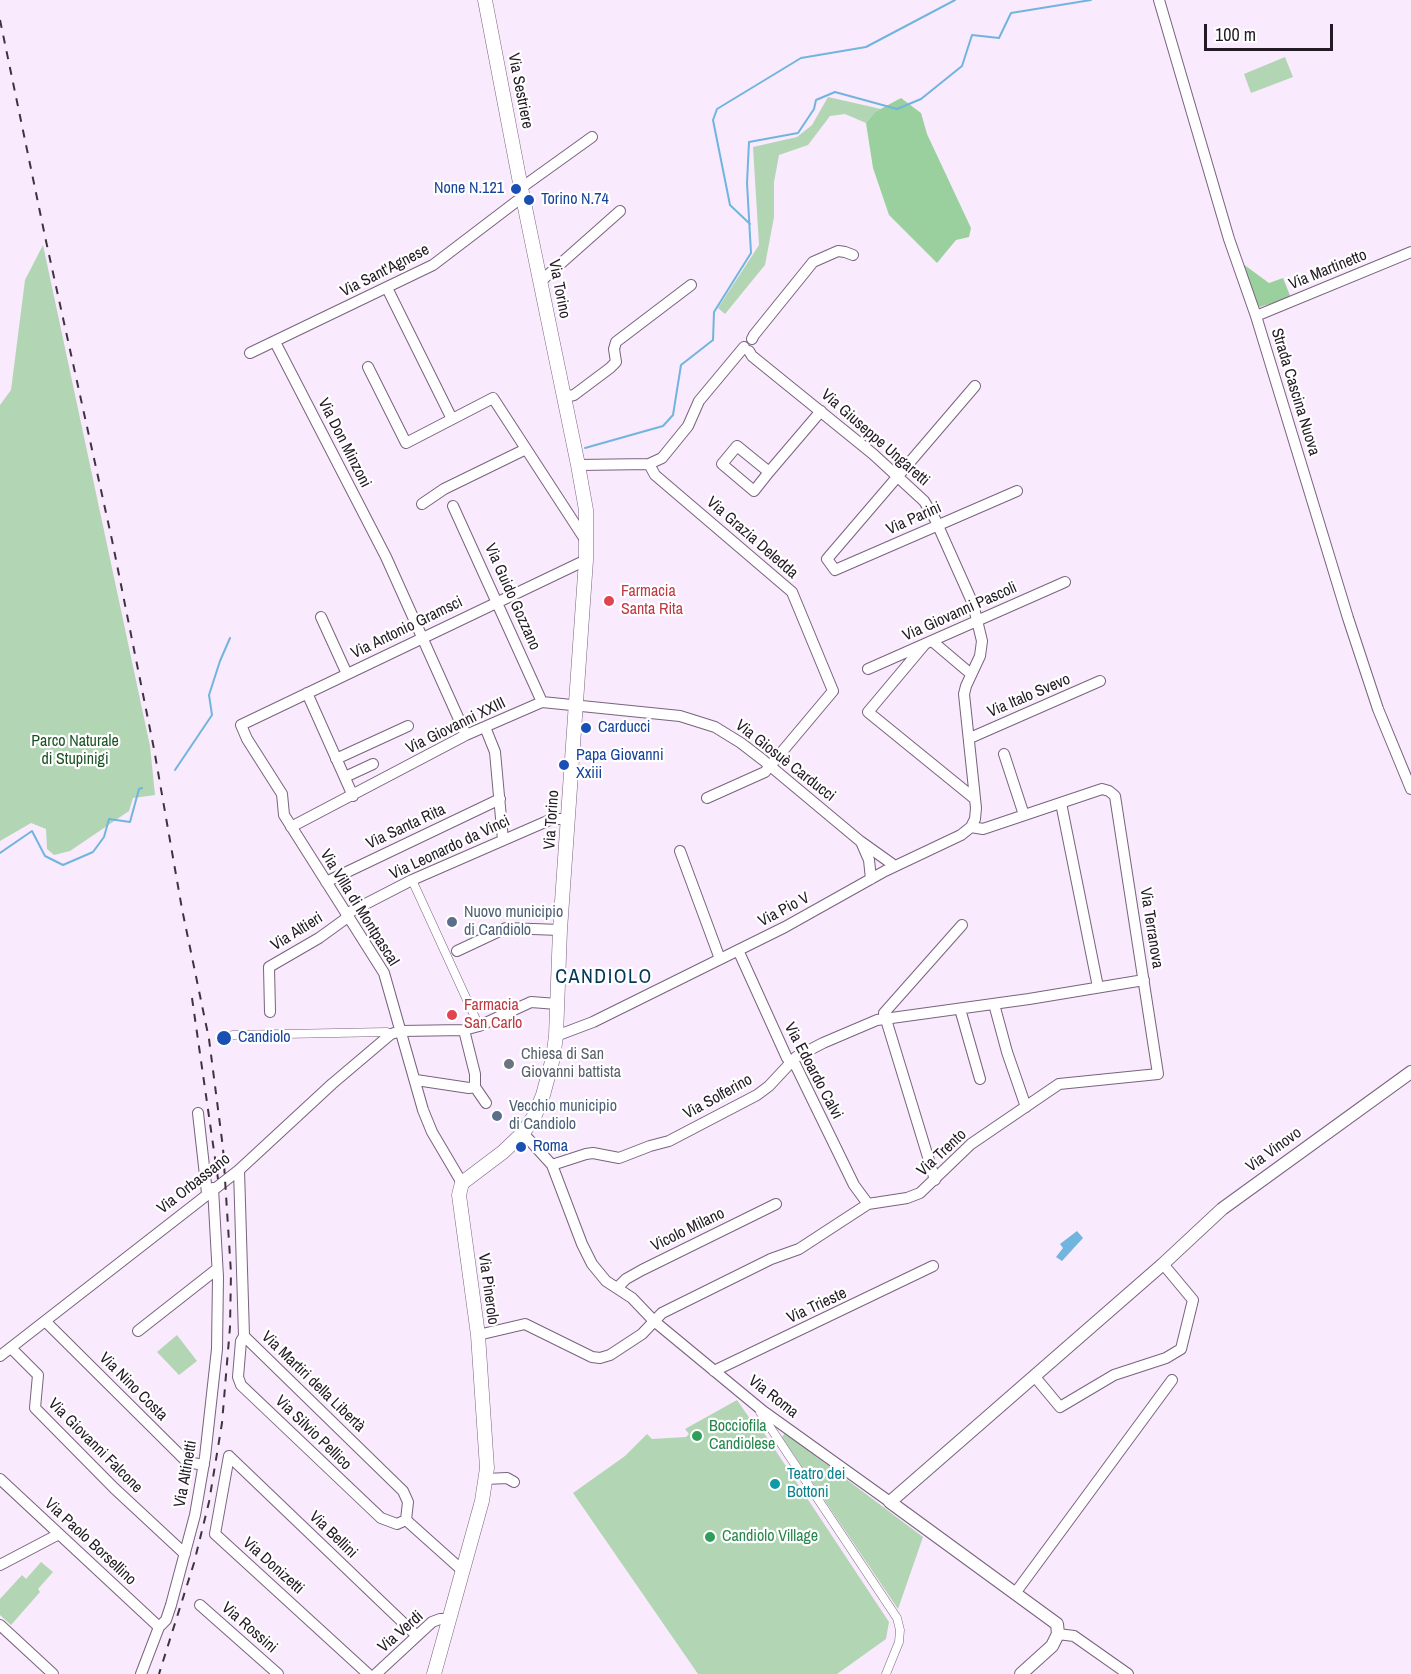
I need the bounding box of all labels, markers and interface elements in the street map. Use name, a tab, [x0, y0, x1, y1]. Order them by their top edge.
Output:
scale bar	[1207, 12, 1336, 50]
text: 100 m	[1215, 22, 1256, 47]
street label: Via Sestriere	[503, 52, 537, 130]
place label: None N.121	[434, 179, 504, 199]
marker: None N.121	[509, 182, 523, 196]
place label: Torino N.74	[541, 190, 609, 210]
marker: Torino N.74	[522, 193, 536, 207]
street label: Via Sant'Agnese	[337, 240, 433, 302]
street label: Via Martinetto	[1286, 246, 1370, 294]
street label: Via Torino	[544, 258, 574, 320]
street label: Strada Cascina Nuova	[1267, 326, 1323, 458]
street label: Via Giuseppe Ungaretti	[817, 386, 933, 490]
street label: Via Don Minzoni	[313, 395, 375, 491]
street label: Via Grazia Deledda	[702, 493, 802, 583]
street label: Via Parini	[884, 498, 944, 540]
street label: Via Guido Gozzano	[480, 541, 544, 653]
street label: Via Giovanni Pascoli	[900, 578, 1020, 646]
place label: Farmacia Santa Rita	[621, 582, 683, 620]
street label: Via Antonio Gramsci	[348, 593, 466, 663]
marker: Farmacia Santa Rita	[602, 594, 616, 608]
street label: Via Italo Svevo	[985, 670, 1073, 722]
street label: Via Giovanni XXIII	[403, 694, 509, 758]
street label: Via Giosuè Carducci	[731, 716, 839, 806]
place label: Carducci	[598, 718, 650, 738]
marker: Carducci	[579, 721, 593, 735]
park label: Parco Naturale di Stupinigi	[31, 732, 119, 770]
place label: Papa Giovanni Xxiii	[576, 746, 664, 784]
marker: Papa Giovanni Xxiii	[557, 758, 571, 772]
street label: Via Torino	[540, 790, 564, 850]
street label: Via Santa Rita	[363, 800, 449, 854]
street label: Via Leonardo da Vinci	[387, 812, 513, 884]
street label: Via Villa di Montpascal	[315, 846, 403, 970]
street label: Via Terranova	[1135, 886, 1167, 970]
street label: Via Pio V	[755, 889, 813, 931]
place label: Nuovo municipio di Candiolo	[464, 903, 563, 941]
street label: Via Altieri	[268, 909, 326, 955]
marker: Nuovo municipio di Candiolo	[445, 915, 459, 929]
district label: CANDIOLO	[555, 966, 653, 990]
place label: Farmacia San Carlo	[464, 996, 522, 1034]
marker: Farmacia San Carlo	[445, 1008, 459, 1022]
street label: Via Edoardo Calvi	[780, 1020, 846, 1122]
place label: Candiolo	[238, 1028, 291, 1048]
marker: Candiolo	[215, 1029, 233, 1047]
place label: Chiesa di San Giovanni battista	[521, 1045, 621, 1083]
marker: Chiesa di San Giovanni battista	[502, 1057, 516, 1071]
street label: Via Solferino	[680, 1070, 756, 1124]
place label: Vecchio municipio di Candiolo	[509, 1097, 617, 1135]
marker: Vecchio municipio di Candiolo	[490, 1109, 504, 1123]
street label: Via Vinovo	[1243, 1123, 1305, 1177]
street label: Via Trento	[913, 1125, 971, 1181]
place label: Roma	[533, 1137, 568, 1157]
marker: Roma	[514, 1140, 528, 1154]
street label: Via Orbassano	[154, 1150, 234, 1218]
street label: Vicolo Milano	[648, 1204, 728, 1256]
street label: Via Pinerolo	[473, 1252, 503, 1326]
street label: Via Trieste	[784, 1284, 850, 1328]
street label: Via Martiri della Libertà	[257, 1328, 369, 1436]
street label: Via Nino Costa	[95, 1349, 171, 1425]
street label: Via Roma	[744, 1372, 802, 1422]
street label: Via Silvio Pellico	[271, 1392, 355, 1474]
street label: Via Giovanni Falcone	[44, 1395, 146, 1497]
place label: Bocciofila Candiolese	[709, 1417, 775, 1455]
marker: Bocciofila Candiolese	[690, 1429, 704, 1443]
street label: Via Altinetti	[171, 1439, 201, 1509]
place label: Teatro dei Bottoni	[787, 1465, 845, 1503]
marker: Teatro dei Bottoni	[768, 1477, 782, 1491]
street label: Via Paolo Borsellino	[40, 1495, 140, 1589]
street label: Via Bellini	[305, 1507, 361, 1563]
place label: Candiolo Village	[722, 1527, 818, 1547]
marker: Candiolo Village	[703, 1530, 717, 1544]
street label: Via Donizetti	[238, 1534, 308, 1598]
street label: Via Rossini	[217, 1599, 281, 1657]
street label: Via Verdi	[374, 1607, 428, 1657]

